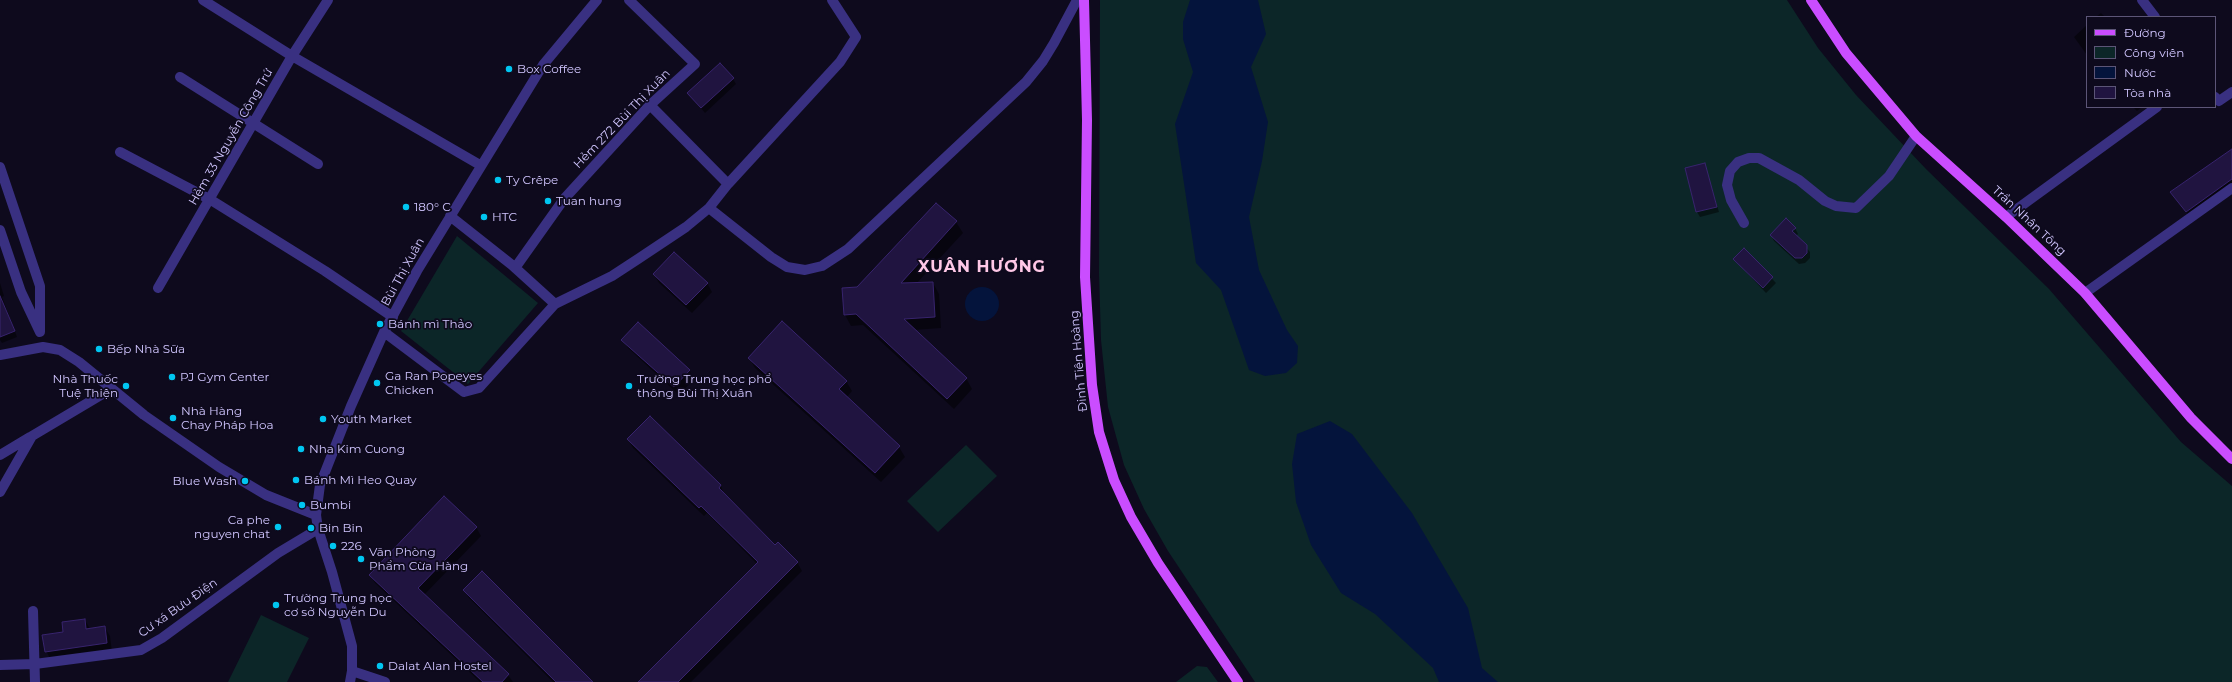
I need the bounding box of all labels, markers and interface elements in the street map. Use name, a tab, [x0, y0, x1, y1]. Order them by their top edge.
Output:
legend	[2086, 16, 2216, 108]
text: Đường	[2124, 25, 2166, 40]
text: Công viên	[2124, 45, 2184, 60]
place label: Box Coffee	[517, 62, 581, 76]
marker: Box Coffee	[504, 64, 514, 74]
text: Nước	[2124, 65, 2156, 80]
street label: Hẻm 33 Nguyễn Công Trứ	[186, 66, 276, 208]
street label: Hẻm 272 Bùi Thị Xuân	[571, 66, 673, 172]
text: Tòa nhà	[2124, 85, 2171, 100]
place label: Ty Crêpe	[506, 173, 558, 187]
marker: Ty Crêpe	[493, 175, 503, 185]
street label: Trần Nhân Tông	[1989, 183, 2069, 259]
place label: Tuan hung	[556, 194, 622, 208]
marker: Tuan hung	[543, 196, 553, 206]
place label: 180° C	[414, 200, 451, 214]
marker: 180° C	[401, 202, 411, 212]
place label: HTC	[492, 210, 517, 224]
marker: HTC	[479, 212, 489, 222]
street label: Bùi Thị Xuân	[378, 235, 428, 309]
district label: XUÂN HƯƠNG	[918, 257, 1046, 277]
street label: Đinh Tiên Hoàng	[1067, 310, 1091, 412]
place label: Bánh mì Thảo	[388, 317, 472, 331]
marker: Bánh mì Thảo	[375, 319, 385, 329]
place label: Bếp Nhà Sữa	[107, 342, 185, 356]
marker: Bếp Nhà Sữa	[94, 344, 104, 354]
place label: Ga Ran Popeyes Chicken	[385, 369, 482, 397]
place label: PJ Gym Center	[180, 370, 269, 384]
place label: Nhà Thuốc Tuệ Thiện	[53, 372, 118, 400]
marker: PJ Gym Center	[167, 372, 177, 382]
place label: Trường Trung học phổ thông Bùi Thị Xuân	[637, 372, 772, 400]
marker: Ga Ran Popeyes Chicken	[372, 378, 382, 388]
marker: Nhà Thuốc Tuệ Thiện	[121, 381, 131, 391]
marker: Trường Trung học phổ thông Bùi Thị Xuân	[624, 381, 634, 391]
place label: Nhà Hàng Chay Pháp Hoa	[181, 404, 274, 432]
place label: Youth Market	[331, 412, 412, 426]
marker: Nhà Hàng Chay Pháp Hoa	[168, 413, 178, 423]
marker: Youth Market	[318, 414, 328, 424]
place label: Nha Kim Cuong	[309, 442, 405, 456]
marker: Nha Kim Cuong	[296, 444, 306, 454]
place label: Bánh Mì Heo Quay	[304, 473, 416, 487]
place label: Blue Wash	[173, 474, 237, 488]
marker: Bánh Mì Heo Quay	[291, 475, 301, 485]
marker: Blue Wash	[240, 476, 250, 486]
place label: Bumbi	[310, 498, 351, 512]
marker: Bumbi	[297, 500, 307, 510]
place label: Ca phe nguyen chat	[194, 513, 270, 541]
place label: Bin Bin	[319, 521, 363, 535]
marker: Ca phe nguyen chat	[273, 522, 283, 532]
marker: Bin Bin	[306, 523, 316, 533]
place label: 226	[341, 539, 362, 553]
marker: 226	[328, 541, 338, 551]
place label: Văn Phòng Phẩm Cừa Hàng	[369, 545, 468, 573]
marker: Văn Phòng Phẩm Cừa Hàng	[356, 554, 366, 564]
street label: Cư xá Bưu Điện	[136, 575, 220, 641]
place label: Trường Trung học cơ sở Nguyễn Du	[284, 591, 392, 619]
marker: Trường Trung học cơ sở Nguyễn Du	[271, 600, 281, 610]
place label: Dalat Alan Hostel	[388, 659, 492, 673]
marker: Dalat Alan Hostel	[375, 661, 385, 671]

